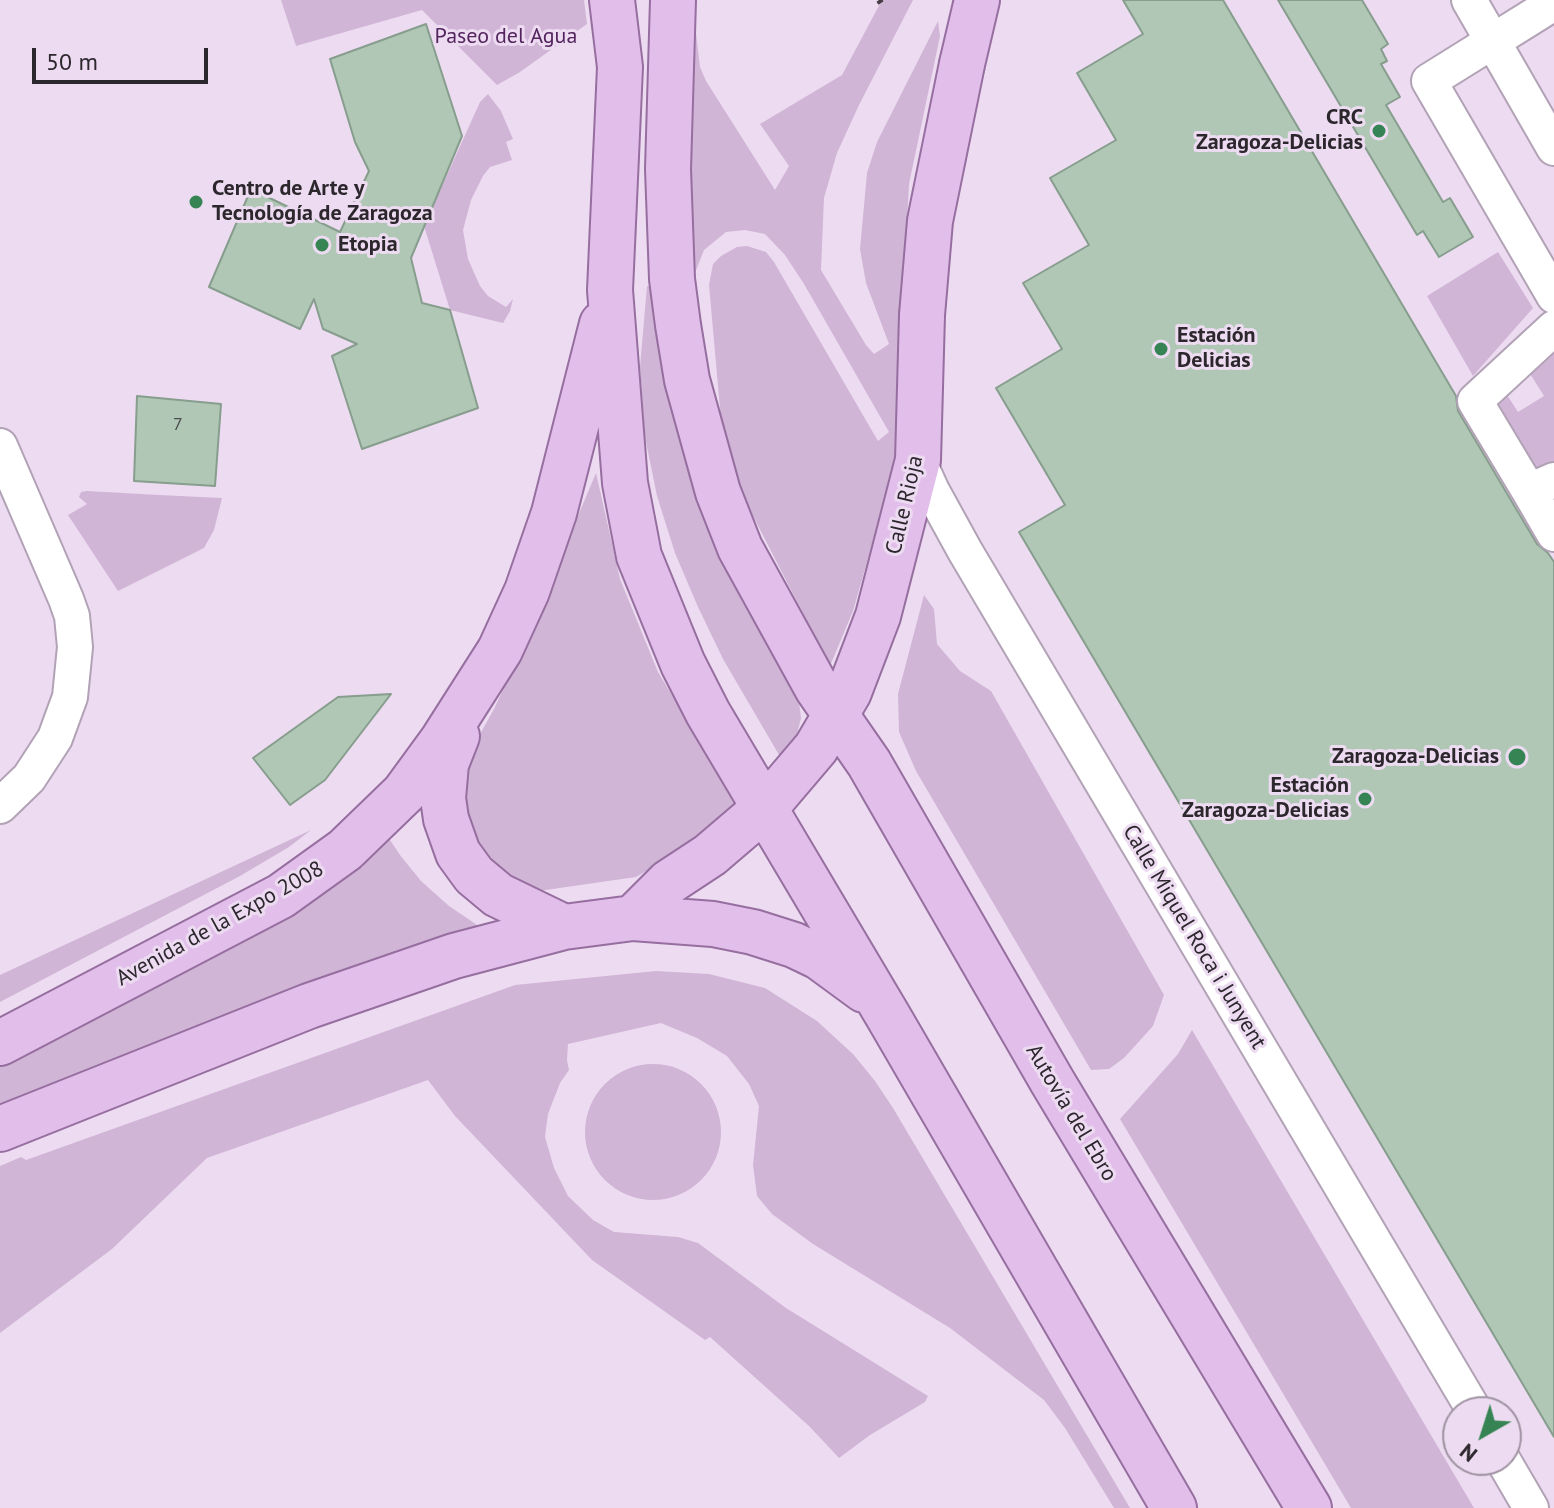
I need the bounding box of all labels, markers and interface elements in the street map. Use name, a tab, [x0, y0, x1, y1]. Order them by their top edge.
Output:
park label: Paseo del Agua	[435, 24, 577, 50]
scale bar	[36, 32, 212, 82]
text: 50 m	[46, 46, 98, 77]
place label: CRC Zaragoza-Delicias	[1196, 105, 1363, 156]
marker: CRC Zaragoza-Delicias	[1370, 122, 1388, 140]
place label: Centro de Arte y Tecnología de Zaragoza	[212, 176, 433, 228]
marker: Centro de Arte y Tecnología de Zaragoza	[187, 193, 205, 211]
place label: Etopia	[338, 232, 398, 258]
marker: Etopia	[313, 236, 331, 254]
place label: Estación Delicias	[1177, 323, 1256, 374]
marker: Estación Delicias	[1152, 340, 1170, 358]
house number: 7	[173, 414, 183, 436]
street label: Calle Rioja	[881, 453, 929, 557]
place label: Zaragoza-Delicias	[1332, 744, 1499, 770]
marker: Zaragoza-Delicias	[1506, 746, 1528, 768]
place label: Estación Zaragoza-Delicias	[1182, 773, 1349, 824]
marker: Estación Zaragoza-Delicias	[1356, 790, 1374, 808]
street label: Calle Miquel Roca i Junyent	[1117, 820, 1271, 1054]
street label: Avenida de la Expo 2008	[112, 856, 328, 992]
street label: Autovía del Ebro	[1020, 1040, 1122, 1186]
north arrow	[1442, 1396, 1522, 1476]
text: N	[1454, 1438, 1483, 1469]

